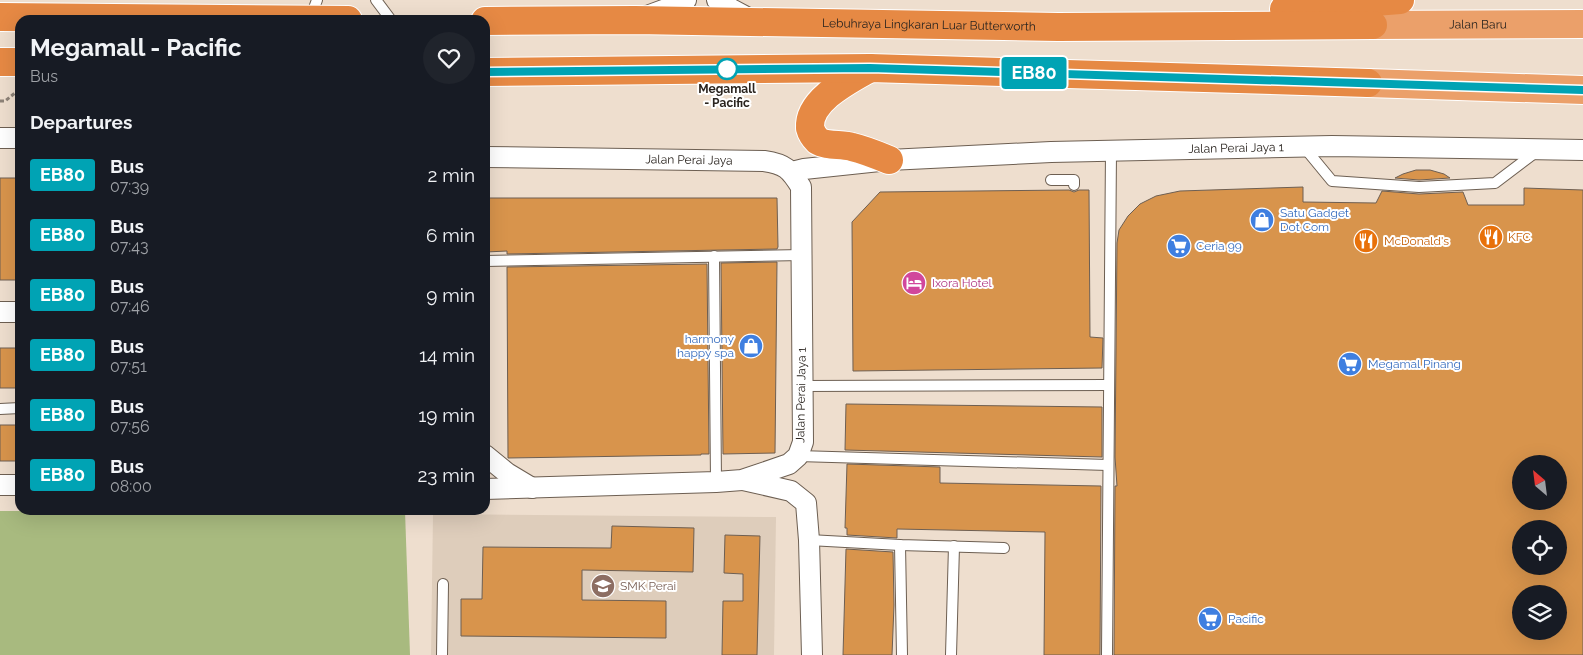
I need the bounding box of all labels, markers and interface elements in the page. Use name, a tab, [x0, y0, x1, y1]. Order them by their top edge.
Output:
street label: Lebuhraya Lingkaran Luar Butterworth	[822, 16, 1036, 34]
street label: Jalan Baru	[1449, 17, 1507, 32]
button: heart	[423, 32, 475, 84]
text: Megamall - Pacific	[30, 33, 242, 62]
line badge: EB80	[999, 57, 1069, 89]
marker: Megamall - Pacific	[716, 58, 738, 80]
text: EB80	[1012, 62, 1056, 83]
text: Bus	[30, 67, 58, 86]
place label: Megamall - Pacific	[698, 82, 756, 110]
text: Departures	[30, 111, 132, 133]
street label: Jalan Perai Jaya 1	[1188, 140, 1284, 156]
street label: Jalan Perai Jaya	[645, 152, 733, 168]
text: Bus	[110, 155, 144, 177]
text: EB80	[40, 164, 85, 185]
text: 2 min	[428, 164, 475, 186]
text: 07:39	[110, 177, 149, 196]
place label: Satu Gadget Dot Com	[1280, 206, 1349, 234]
shop icon: Satu Gadget Dot Com	[1249, 207, 1275, 233]
text: Bus	[110, 215, 144, 237]
text: EB80	[40, 224, 85, 245]
text: 6 min	[426, 224, 475, 246]
restaurant icon: KFC	[1478, 224, 1504, 250]
restaurant icon: McDonald's	[1353, 228, 1379, 254]
place label: KFC	[1508, 230, 1531, 244]
supermarket icon: Ceria 99	[1166, 233, 1192, 259]
place label: McDonald's	[1384, 234, 1449, 248]
text: 07:43	[110, 237, 149, 256]
place label: Ceria 99	[1196, 239, 1242, 253]
hotel icon: Ixora Hotel	[901, 270, 927, 296]
text: Bus	[110, 275, 144, 297]
place label: Ixora Hotel	[932, 276, 992, 290]
text: EB80	[40, 284, 85, 305]
text: 9 min	[426, 284, 475, 306]
text: 07:46	[110, 297, 150, 316]
place label: harmony happy spa	[677, 332, 734, 360]
shop icon: harmony happy spa	[738, 333, 764, 359]
text: Bus	[110, 335, 144, 357]
text: EB80	[40, 344, 85, 365]
text: 14 min	[419, 344, 475, 366]
street label: Jalan Perai Jaya 1	[793, 347, 809, 443]
supermarket icon: Megamal Pinang	[1337, 351, 1363, 377]
text: 07:51	[110, 357, 147, 376]
place label: Megamal Pinang	[1368, 357, 1461, 371]
text: Bus	[110, 395, 144, 417]
text: EB80	[40, 404, 85, 425]
text: 19 min	[418, 404, 475, 426]
text: 07:56	[110, 417, 150, 436]
text: Bus	[110, 455, 144, 477]
north arrow	[1512, 455, 1568, 510]
map controls	[1512, 455, 1567, 640]
text: EB80	[40, 464, 85, 485]
text: 23 min	[417, 464, 475, 486]
text: 08:00	[110, 477, 152, 496]
button: locate	[1512, 520, 1567, 575]
school or university icon: SMK Perai	[590, 573, 616, 599]
place label: SMK Perai	[620, 579, 676, 593]
button: layers	[1512, 585, 1567, 640]
supermarket icon: Pacific	[1197, 606, 1223, 632]
place label: Pacific	[1228, 612, 1264, 626]

